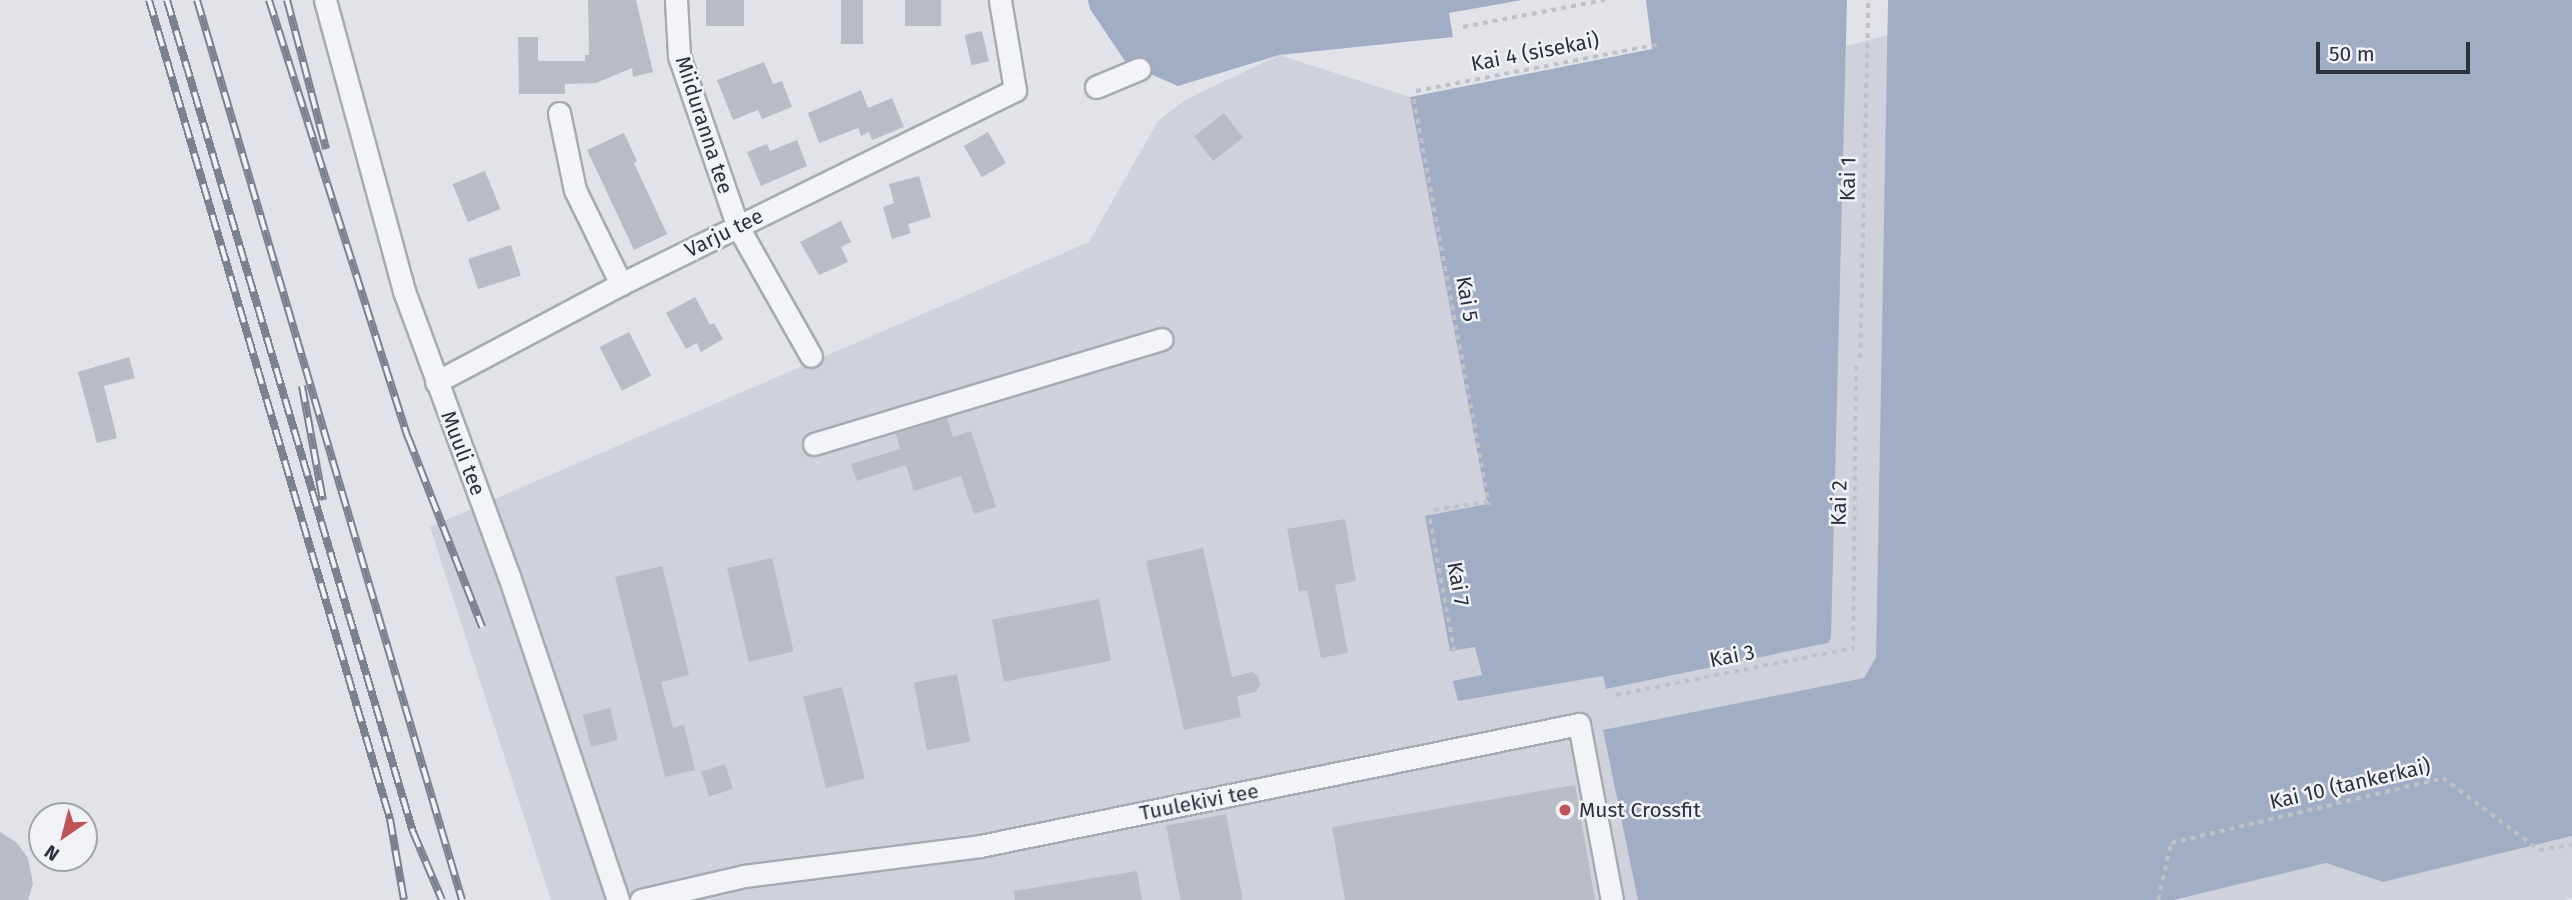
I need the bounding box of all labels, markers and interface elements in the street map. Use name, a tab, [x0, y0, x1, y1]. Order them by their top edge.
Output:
street label: Kai 4 (sisekai)	[1469, 27, 1601, 77]
scale bar	[2320, 28, 2474, 72]
text: 50 m	[2329, 41, 2375, 67]
street label: Miiduranna tee	[670, 53, 738, 197]
street label: Kai 1	[1835, 157, 1861, 201]
street label: Varju tee	[681, 203, 767, 263]
street label: Kai 5	[1451, 274, 1483, 324]
street label: Muuli tee	[435, 407, 491, 499]
street label: Kai 2	[1826, 480, 1852, 526]
street label: Kai 7	[1442, 560, 1474, 608]
street label: Kai 3	[1707, 639, 1757, 673]
street label: Kai 10 (tankerkai)	[2267, 753, 2433, 815]
street label: Tuulekivi tee	[1137, 778, 1261, 826]
place label: Must Crossfit	[1579, 797, 1701, 823]
north arrow	[28, 802, 98, 872]
marker: Must Crossfit	[1557, 802, 1573, 818]
text: N	[40, 840, 64, 866]

